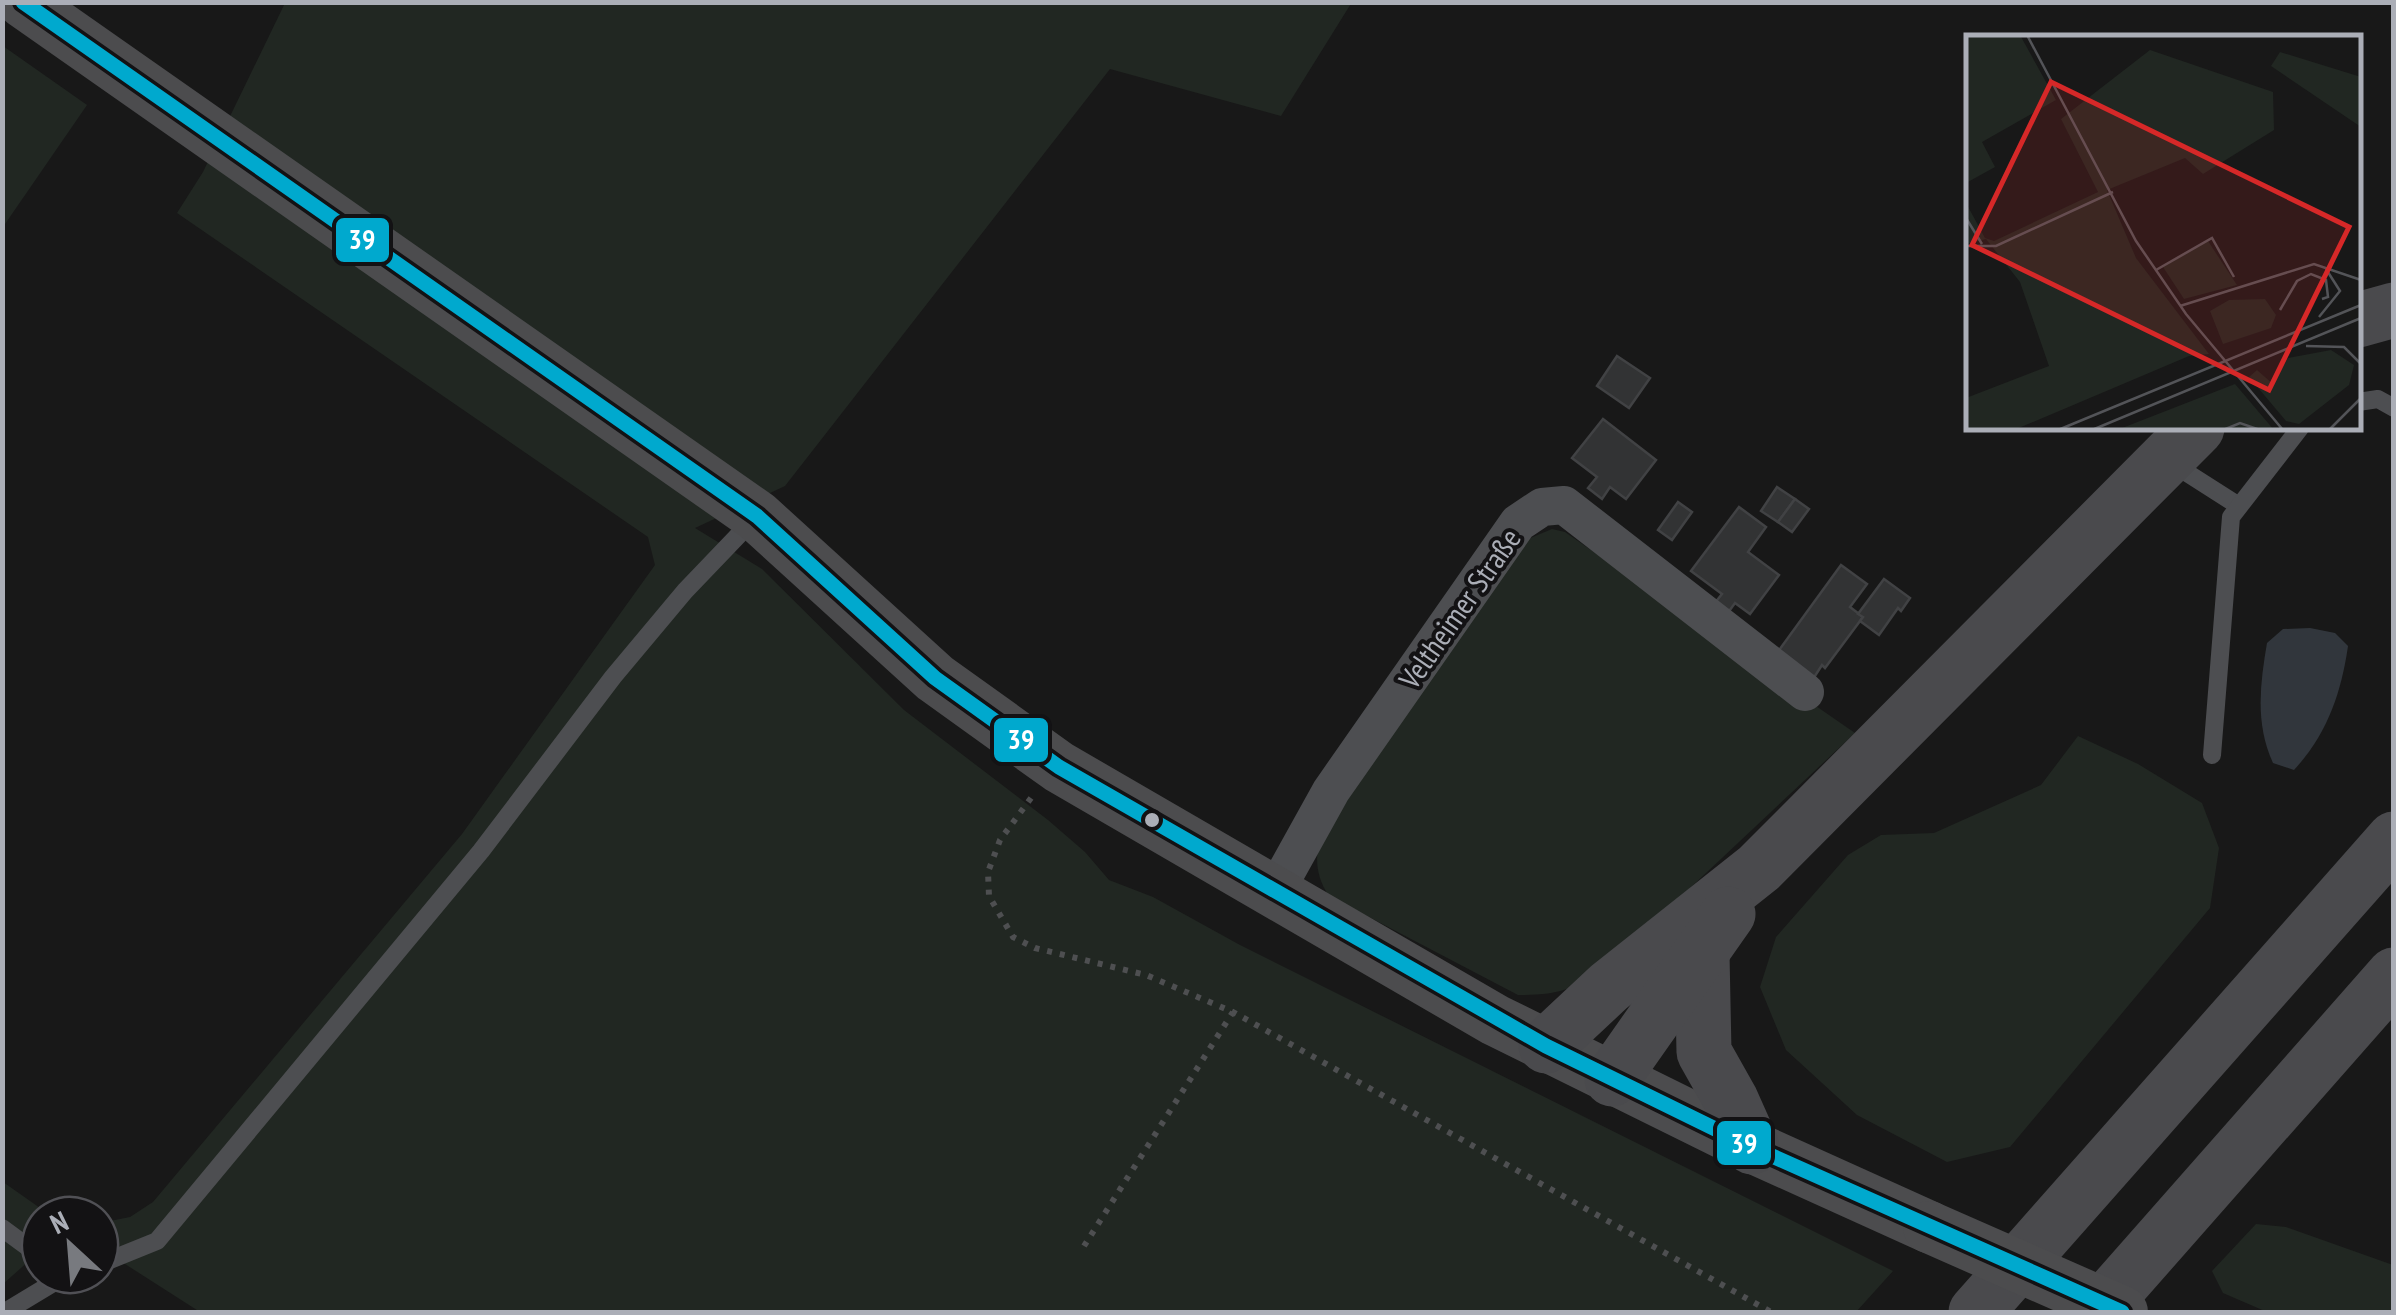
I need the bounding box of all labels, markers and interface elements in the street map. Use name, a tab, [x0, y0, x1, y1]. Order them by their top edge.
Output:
inset map	[1966, 35, 2361, 430]
line badge: 39	[334, 216, 391, 264]
text: 39	[349, 220, 375, 257]
street label: Veltheimer Straße	[1389, 520, 1529, 697]
line badge: 39	[992, 716, 1050, 764]
text: 39	[1008, 720, 1034, 757]
unlabelled marker	[1142, 810, 1162, 830]
line badge: 39	[1715, 1119, 1773, 1167]
text: 39	[1731, 1124, 1757, 1161]
north arrow	[20, 1195, 120, 1295]
text: N	[44, 1202, 74, 1242]

